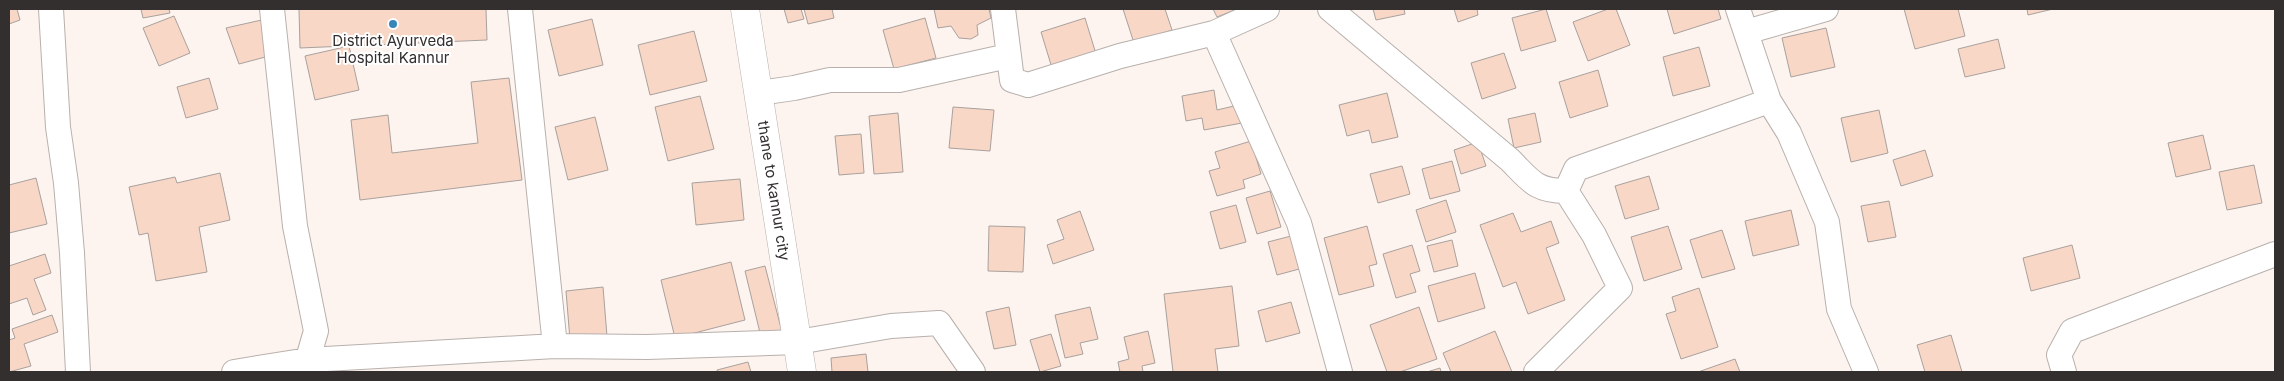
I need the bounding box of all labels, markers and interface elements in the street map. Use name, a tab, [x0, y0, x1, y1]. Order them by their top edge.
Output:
marker: District Ayurveda Hospital Kannur	[387, 18, 399, 30]
place label: District Ayurveda Hospital Kannur	[332, 31, 454, 67]
street label: thane to kannur city	[754, 120, 794, 262]

